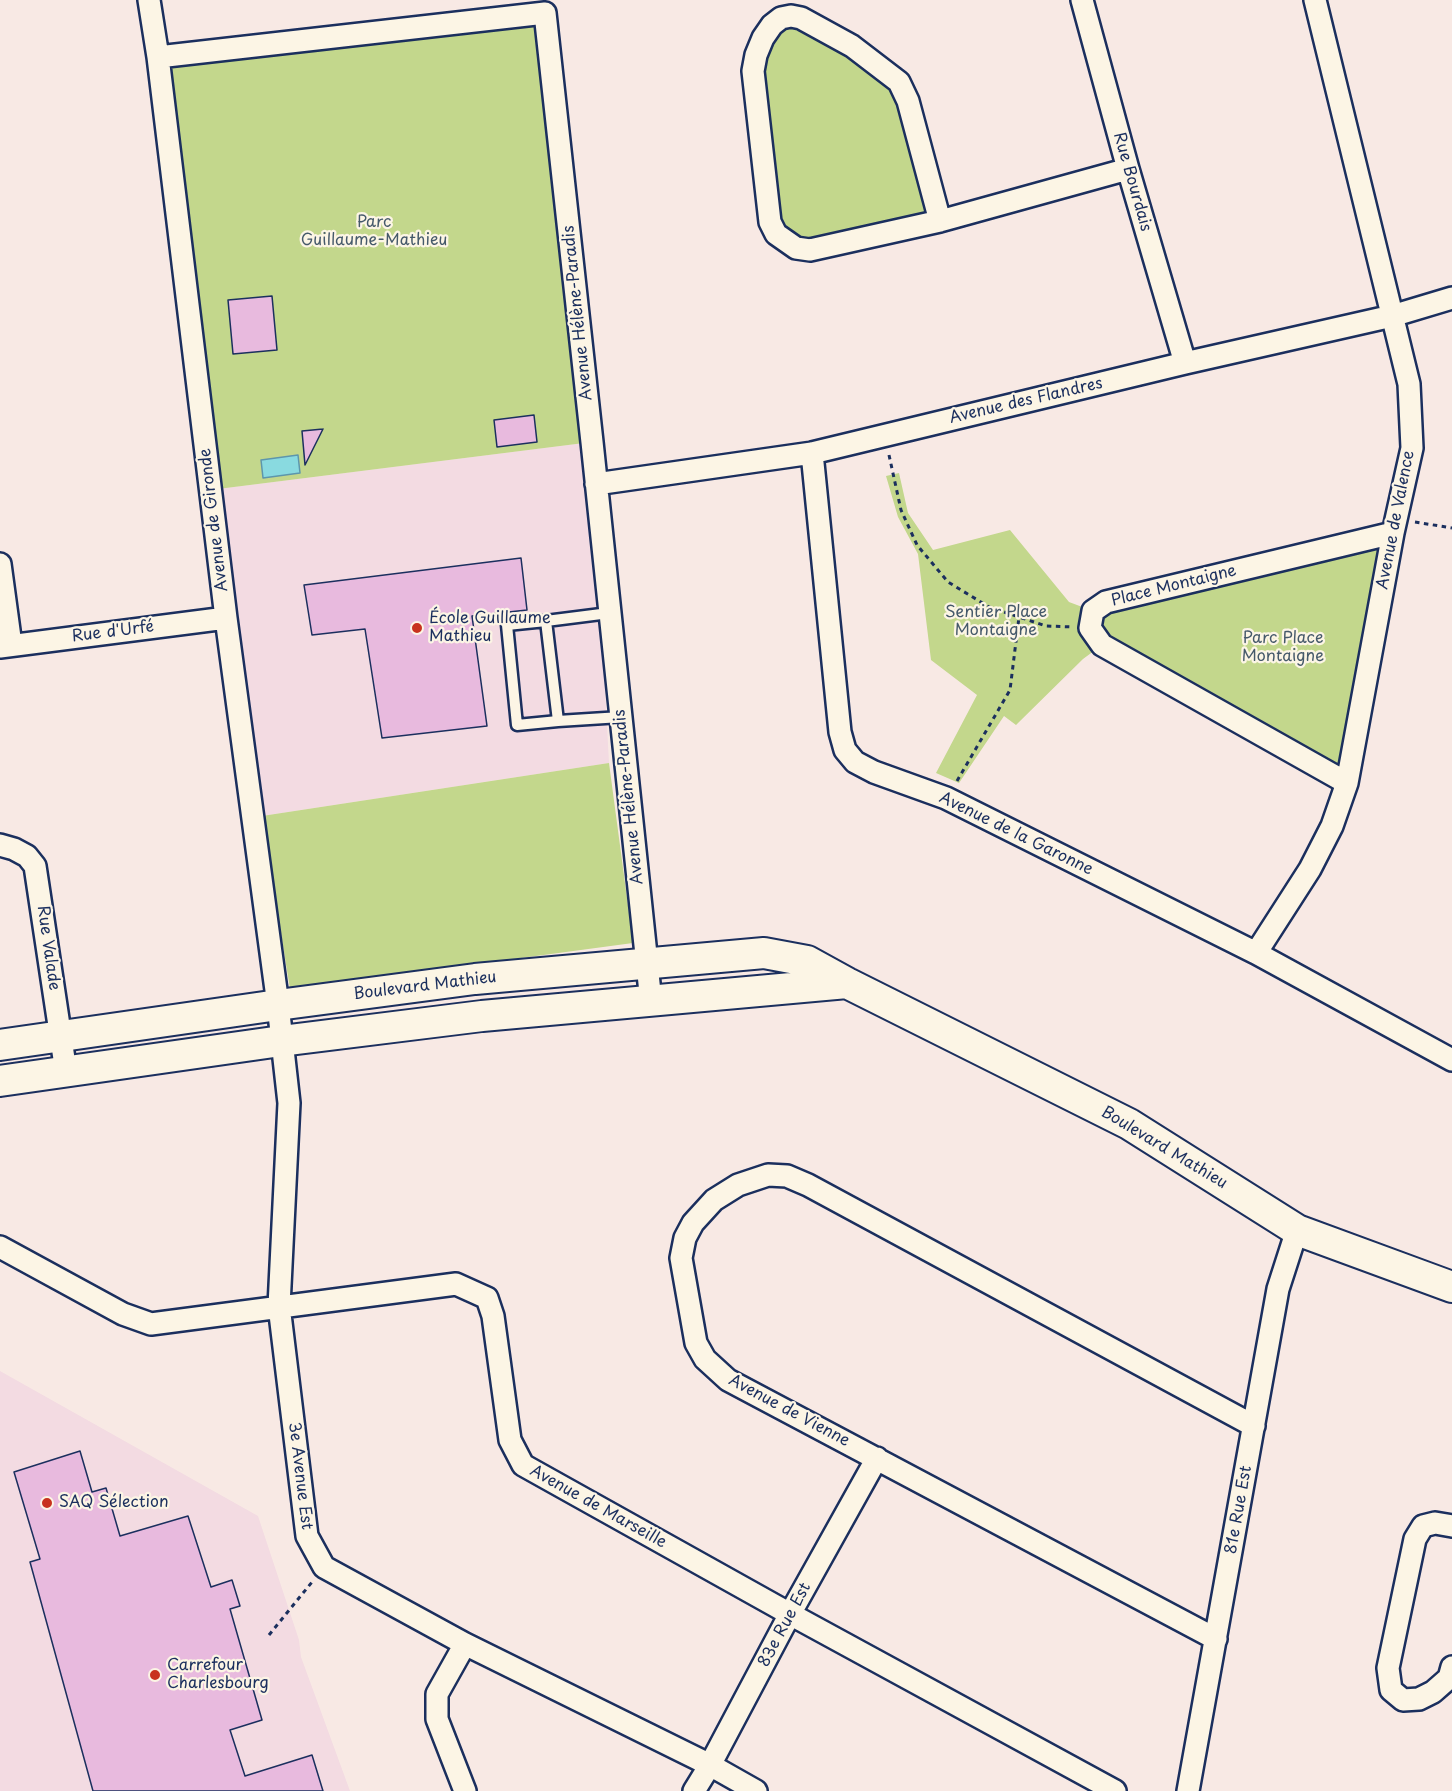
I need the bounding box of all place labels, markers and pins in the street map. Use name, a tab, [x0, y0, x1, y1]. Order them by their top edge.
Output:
place label: École Guillaume Mathieu	[429, 609, 551, 647]
marker: École Guillaume Mathieu	[410, 621, 424, 635]
place label: SAQ Sélection	[59, 1493, 169, 1513]
marker: SAQ Sélection	[40, 1496, 54, 1510]
place label: Carrefour Charlesbourg	[167, 1656, 269, 1694]
marker: Carrefour Charlesbourg	[148, 1668, 162, 1682]

